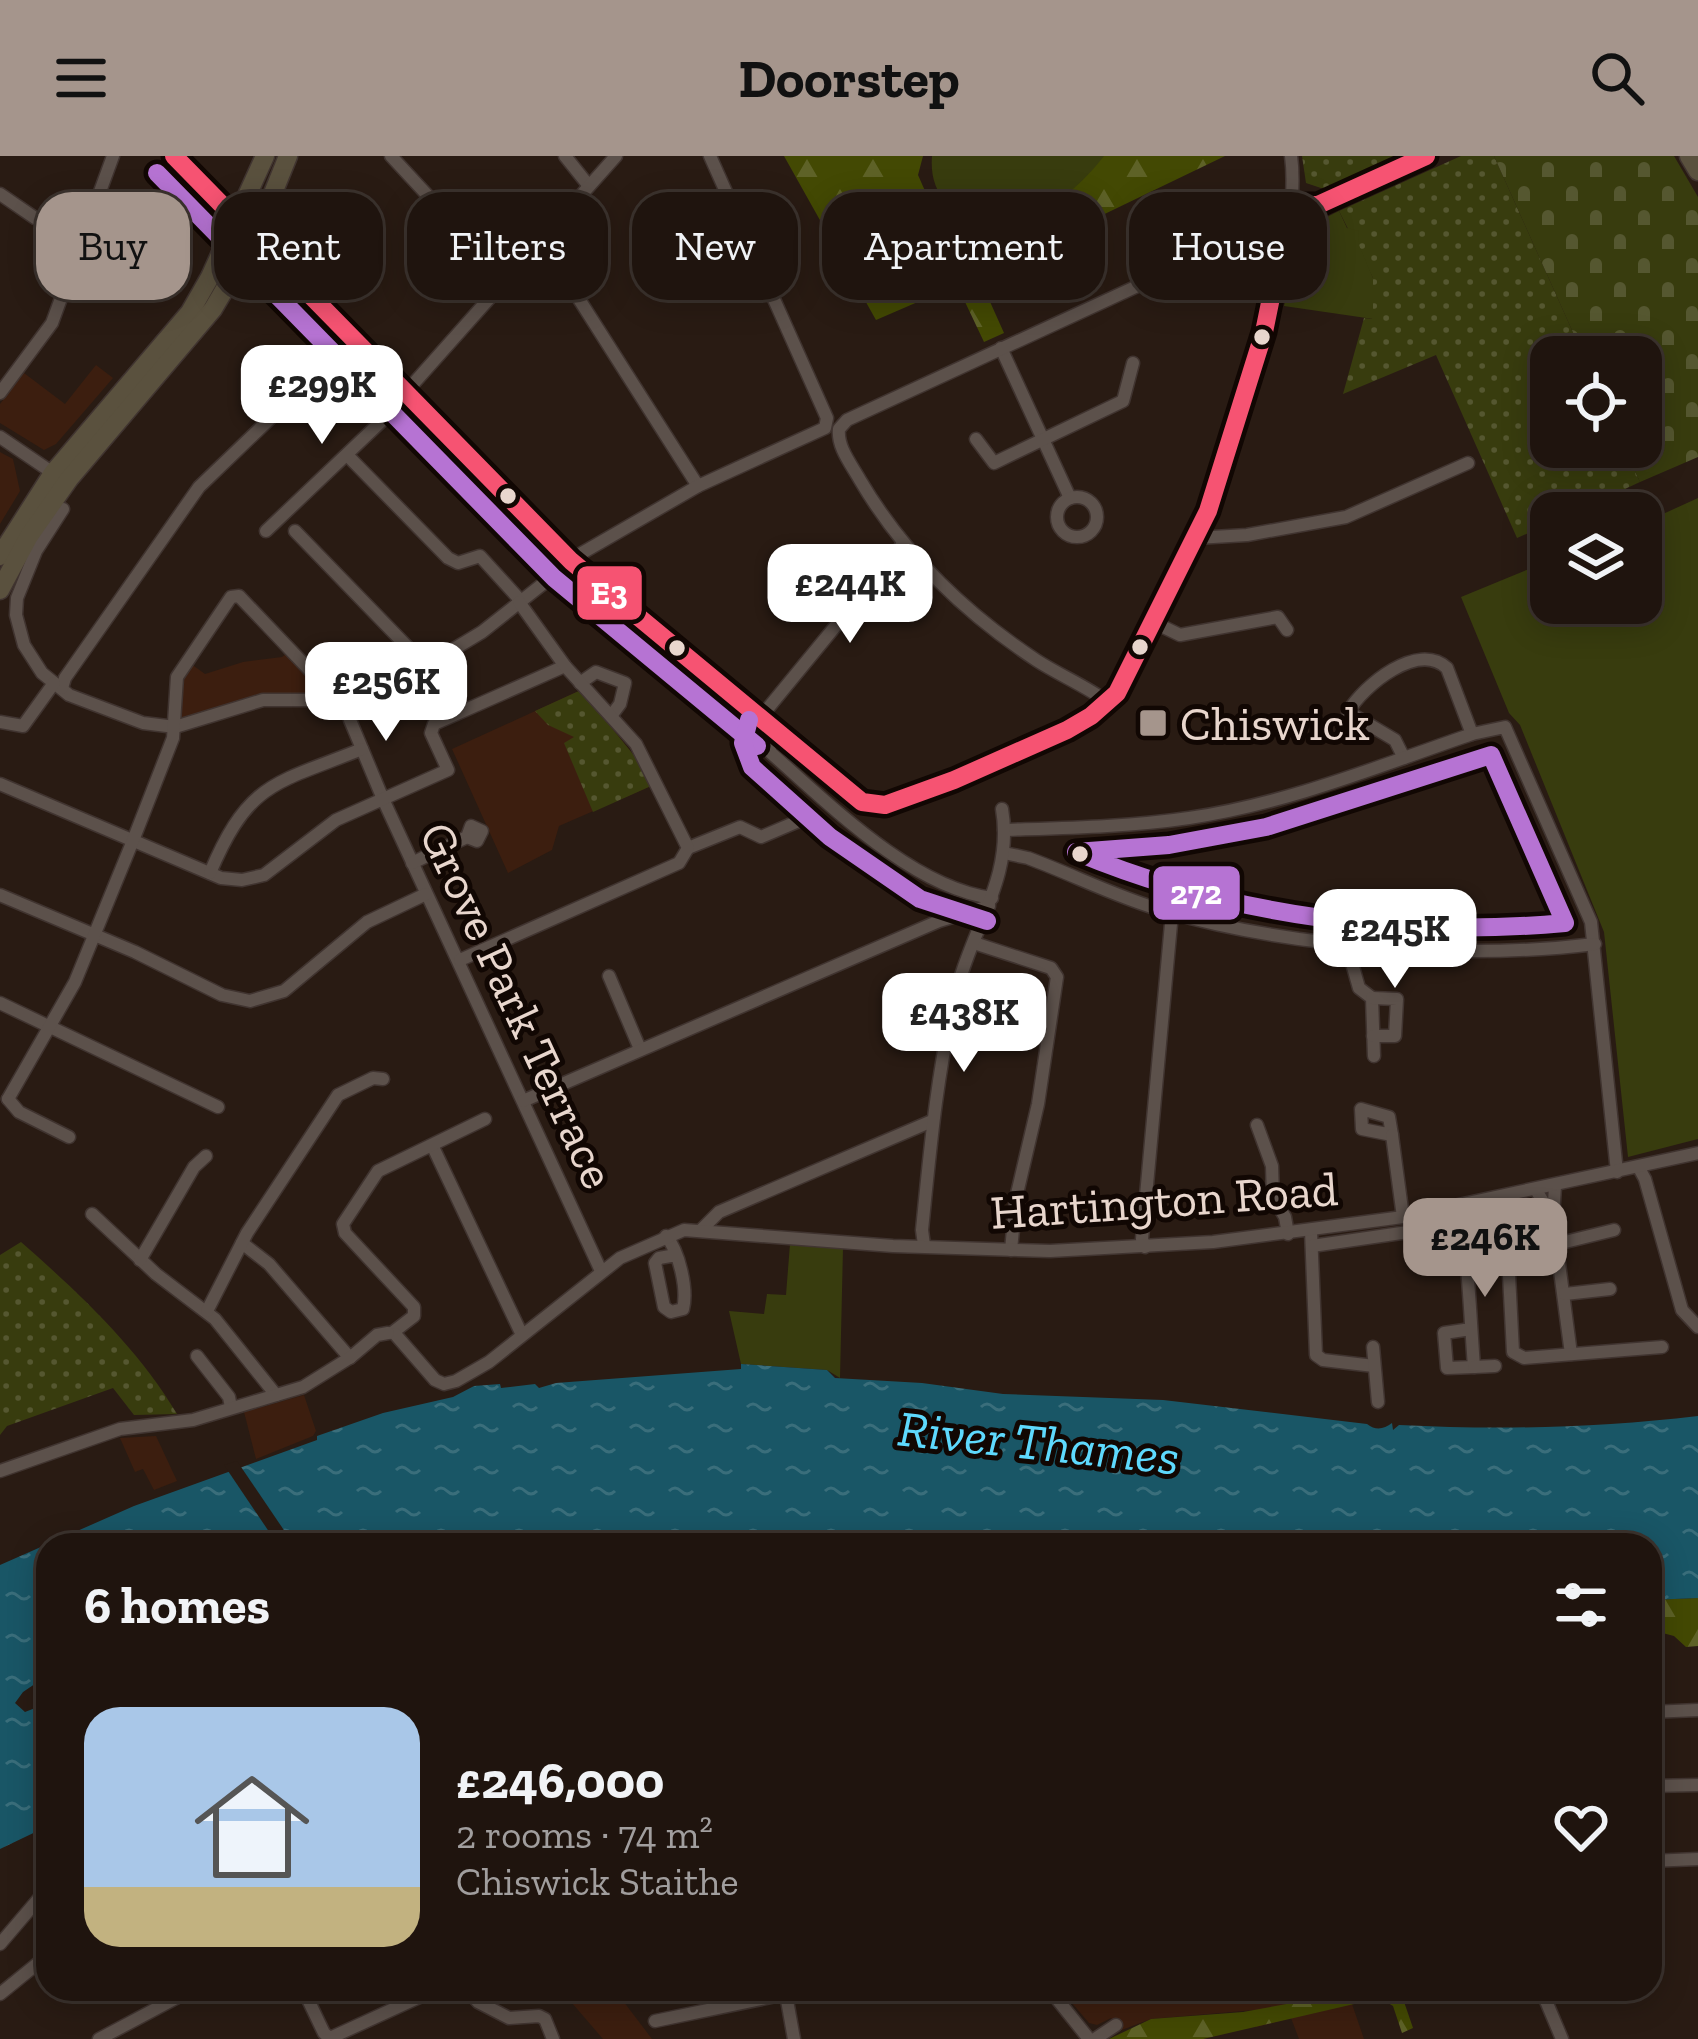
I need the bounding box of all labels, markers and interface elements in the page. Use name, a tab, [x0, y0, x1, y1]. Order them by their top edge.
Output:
icon: menu	[48, 45, 114, 111]
icon: search	[1584, 45, 1650, 111]
text: Doorstep	[738, 46, 960, 111]
chip: Buy	[36, 192, 190, 300]
chip: Rent	[214, 192, 383, 300]
chip: Filters	[407, 192, 608, 300]
chip: New	[632, 192, 798, 300]
chip: Apartment	[822, 192, 1105, 300]
chip: House	[1129, 192, 1327, 300]
unlabelled marker	[1251, 326, 1273, 348]
map controls	[1530, 336, 1662, 624]
button: locate	[1530, 336, 1662, 468]
pin: £299K	[238, 345, 406, 447]
text: £299K	[268, 360, 376, 407]
unlabelled marker	[497, 485, 519, 507]
button: layers	[1530, 492, 1662, 624]
pin: £244K	[766, 544, 934, 646]
text: £244K	[795, 559, 906, 606]
line badge: E3	[575, 564, 644, 622]
text: E3	[590, 573, 628, 612]
unlabelled marker	[1129, 636, 1151, 658]
unlabelled marker	[666, 637, 688, 659]
pin: £256K	[302, 642, 470, 744]
text: £256K	[332, 657, 440, 704]
place label: Chiswick	[1180, 695, 1370, 752]
marker: Chiswick	[1137, 707, 1169, 739]
street label: Grove Park Terrace	[408, 813, 627, 1197]
unlabelled marker	[1069, 843, 1091, 865]
line badge: 272	[1151, 864, 1242, 922]
text: 272	[1170, 873, 1222, 912]
pin: £245K	[1311, 889, 1479, 991]
text: £245K	[1340, 904, 1450, 951]
pin: £438K	[880, 973, 1048, 1075]
text: £438K	[909, 988, 1019, 1035]
street label: Hartington Road	[988, 1160, 1340, 1241]
pin: £246K	[1401, 1198, 1569, 1300]
text: £246K	[1430, 1213, 1540, 1260]
water label: River Thames	[895, 1397, 1183, 1488]
icon: filters	[1548, 1572, 1614, 1638]
text: 6 homes	[84, 1575, 270, 1636]
text: £246,000	[456, 1750, 665, 1811]
icon: home	[180, 1755, 324, 1899]
icon: heart	[1548, 1794, 1614, 1860]
text: 2 rooms · 74 m²	[456, 1811, 713, 1858]
text: Chiswick Staithe	[456, 1858, 739, 1905]

